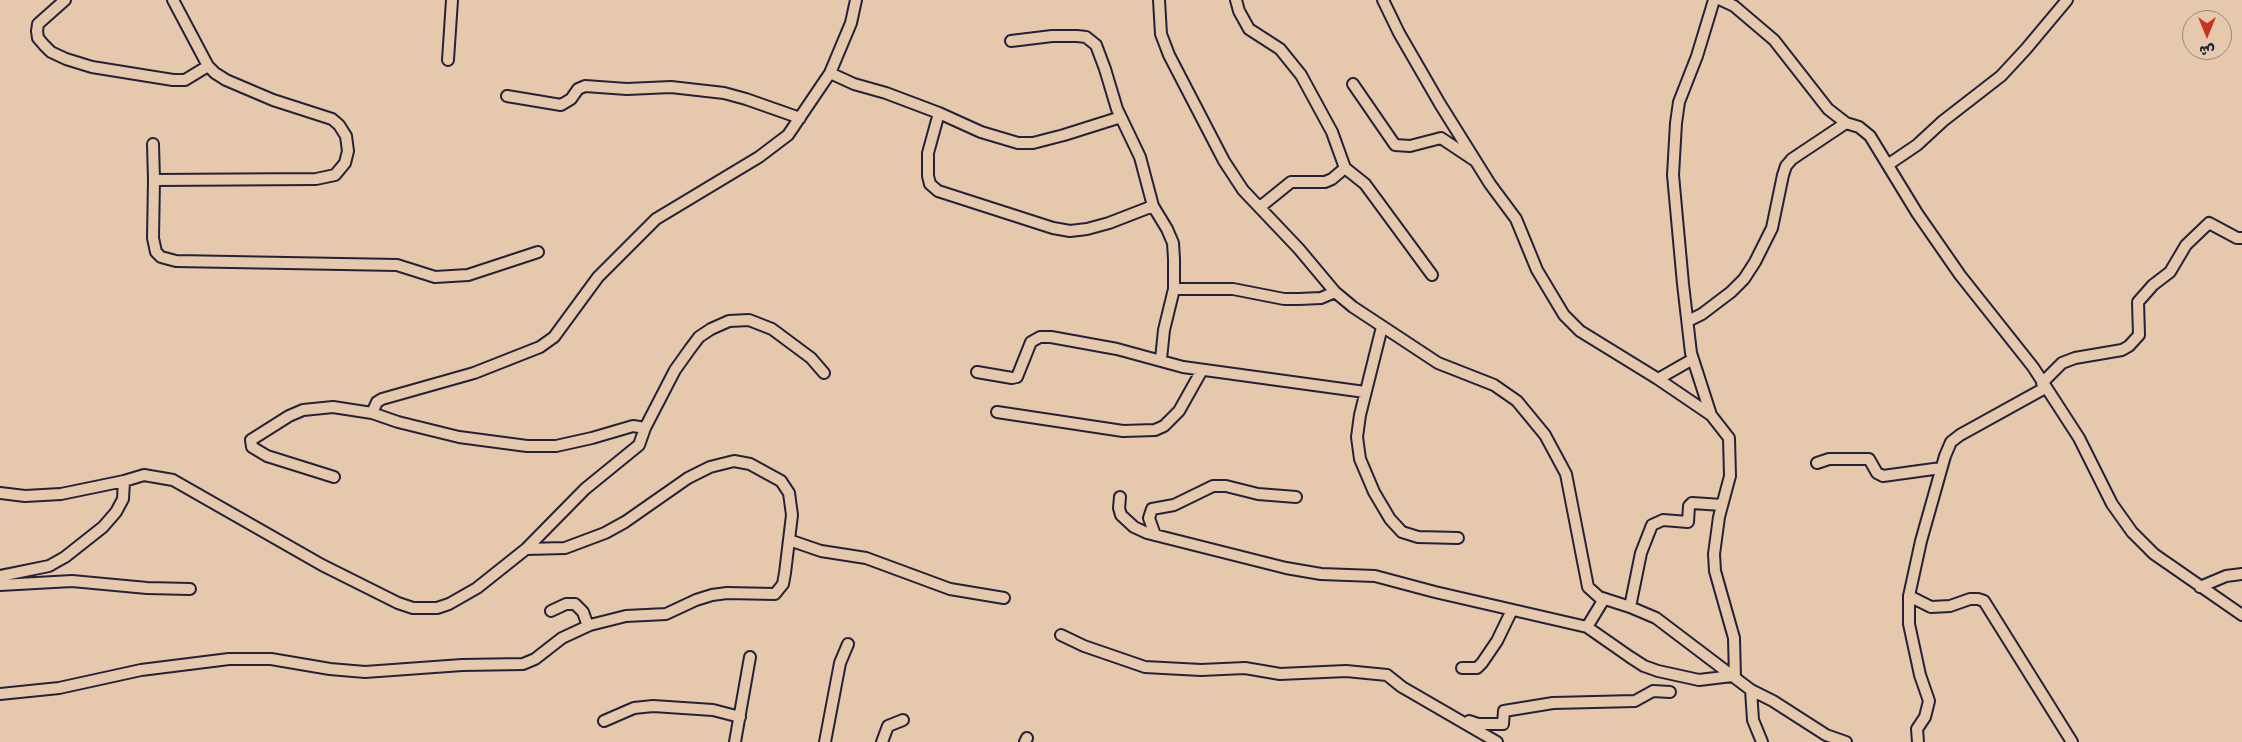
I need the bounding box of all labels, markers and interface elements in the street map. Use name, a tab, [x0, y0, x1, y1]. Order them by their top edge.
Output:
north arrow	[2182, 10, 2232, 60]
text: ش	[2199, 39, 2215, 59]

